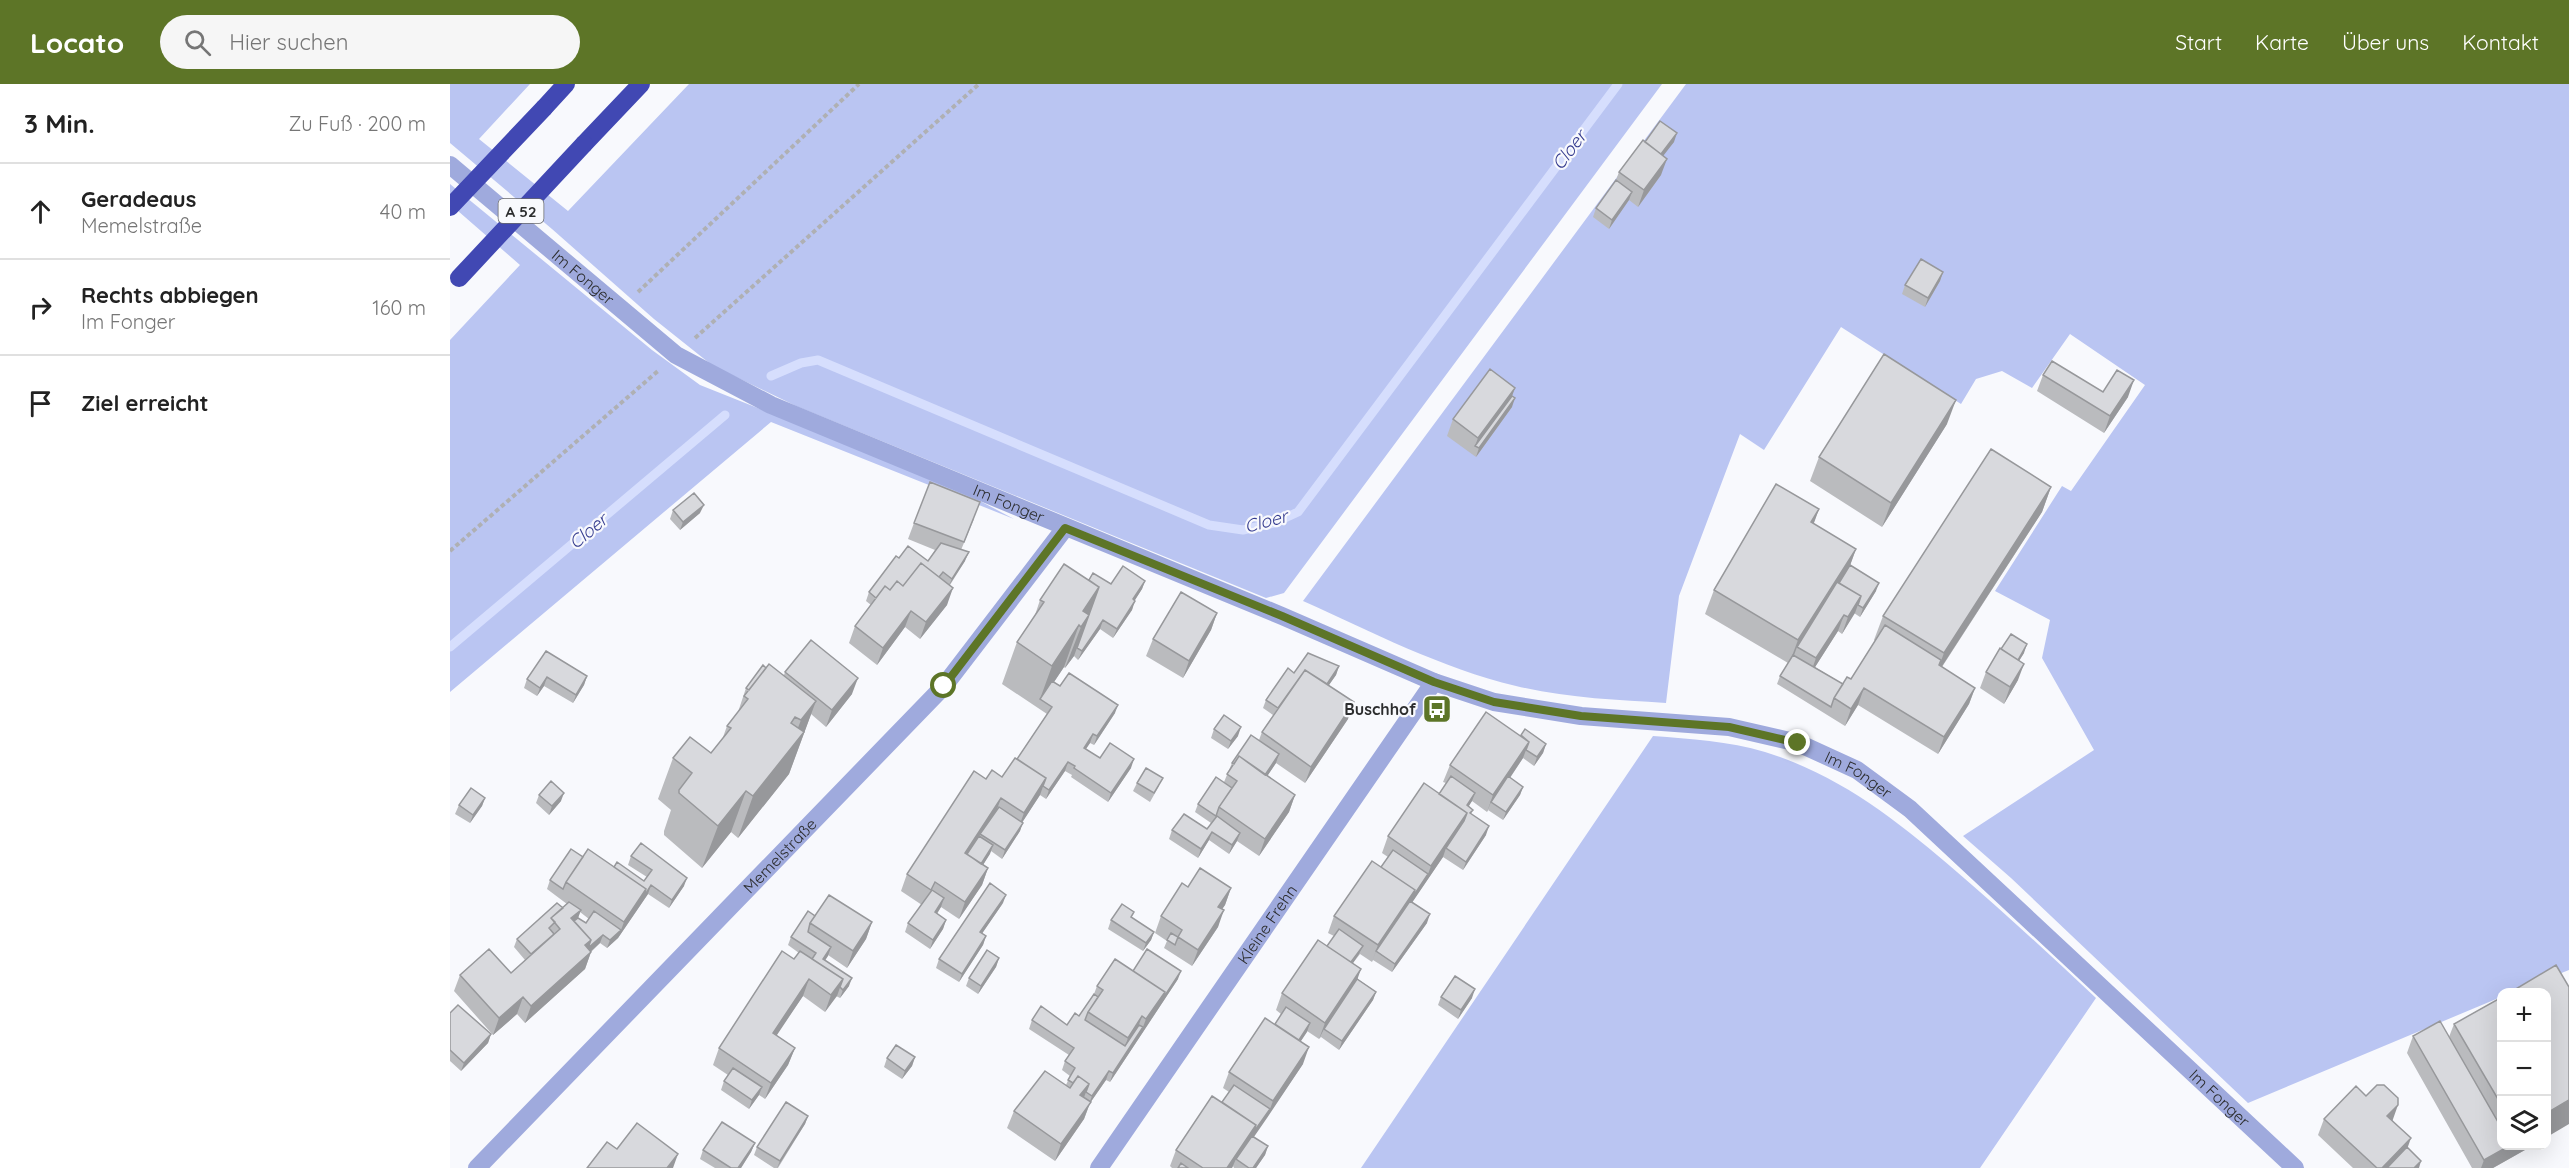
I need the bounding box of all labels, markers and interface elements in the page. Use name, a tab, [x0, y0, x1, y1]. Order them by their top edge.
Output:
search box	[160, 15, 580, 69]
text: Locato	[30, 25, 124, 60]
icon: search	[181, 26, 214, 59]
text: Hier suchen	[229, 28, 348, 56]
text: Start	[2175, 29, 2222, 55]
text: Karte	[2255, 29, 2309, 55]
text: Über uns	[2342, 29, 2429, 55]
text: Kontakt	[2462, 29, 2539, 55]
text: 3 Min.	[24, 107, 95, 140]
text: Zu Fuß · 200 m	[288, 111, 426, 136]
water label: Cloer	[1547, 124, 1593, 174]
text: Geradeaus	[81, 185, 196, 213]
icon: ahead	[24, 195, 57, 228]
text: 40 m	[380, 199, 426, 224]
road number: A 52	[498, 199, 544, 223]
text: Memelstraße	[81, 213, 202, 238]
street label: Im Fonger	[548, 245, 619, 309]
text: Rechts abbiegen	[81, 281, 259, 309]
icon: right	[24, 291, 57, 324]
text: 160 m	[372, 295, 426, 320]
text: Im Fonger	[81, 309, 175, 334]
icon: arrive	[24, 387, 57, 420]
text: Ziel erreicht	[81, 389, 209, 417]
street label: Im Fonger	[970, 480, 1048, 527]
water label: Cloer	[1242, 504, 1292, 538]
water label: Cloer	[564, 507, 614, 554]
route start	[930, 672, 956, 698]
bus stop icon: Buschhof	[1421, 693, 1453, 725]
place label: Buschhof	[1344, 699, 1416, 719]
route end	[1784, 729, 1810, 755]
street label: Im Fonger	[1821, 747, 1896, 802]
street label: Memelstraße	[739, 814, 821, 897]
street label: Kleine Frehn	[1233, 881, 1301, 968]
map controls	[2497, 988, 2551, 1150]
button: +	[2497, 988, 2551, 1042]
button: −	[2497, 1042, 2551, 1096]
street label: Im Fonger	[2185, 1065, 2254, 1131]
button: layers	[2497, 1096, 2551, 1150]

